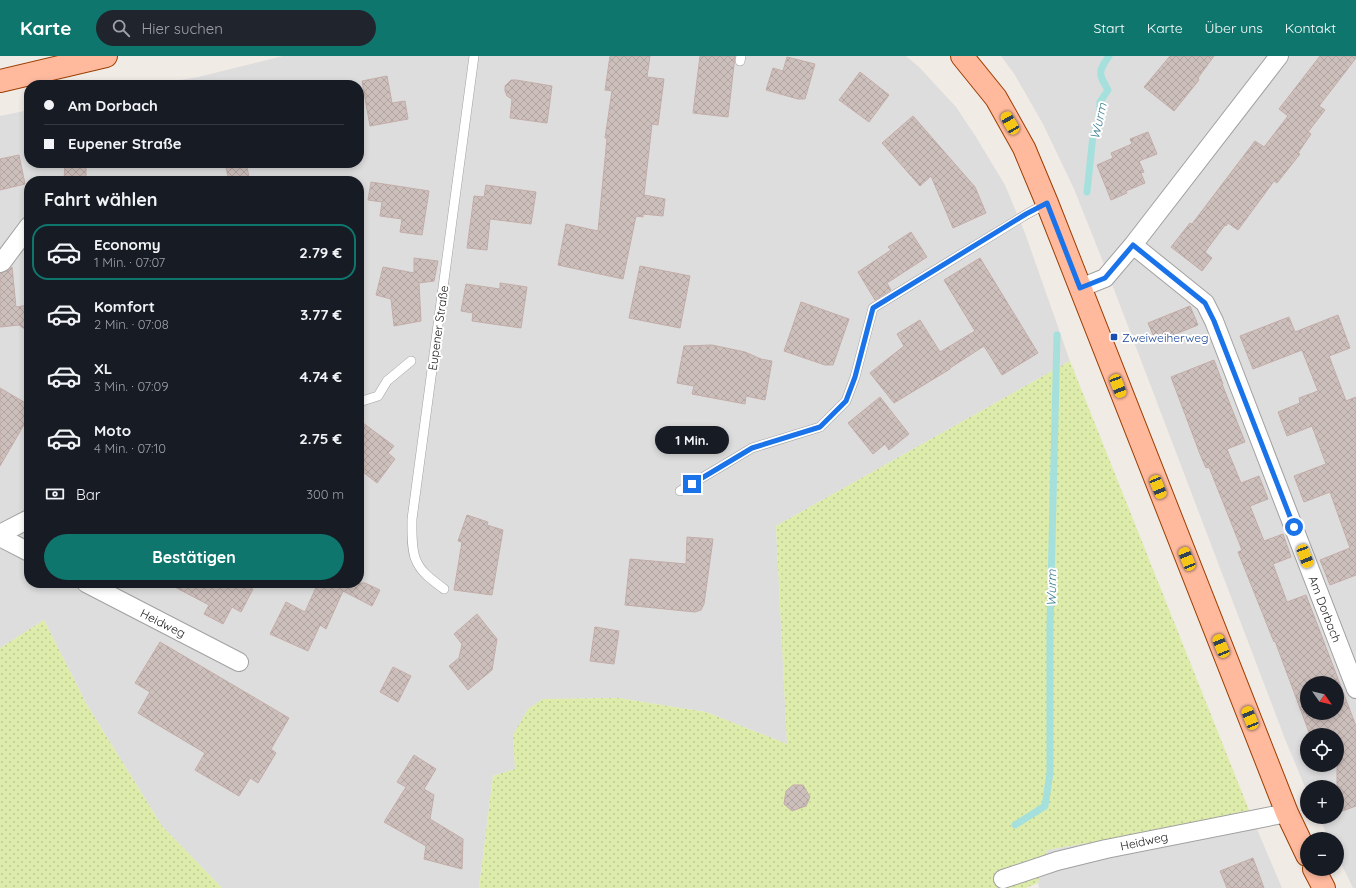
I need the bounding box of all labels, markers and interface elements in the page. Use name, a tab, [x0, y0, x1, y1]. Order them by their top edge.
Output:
search box	[96, 10, 376, 46]
text: Karte	[20, 16, 72, 40]
icon: search	[110, 17, 132, 39]
text: Hier suchen	[142, 19, 223, 38]
text: Start	[1093, 19, 1125, 37]
text: Karte	[1147, 19, 1183, 37]
text: Über uns	[1205, 19, 1263, 37]
text: Kontakt	[1285, 19, 1336, 37]
text: Am Dorbach	[68, 96, 158, 115]
water label: Wurm	[1086, 100, 1110, 141]
car	[999, 110, 1021, 136]
text: Eupener Straße	[68, 134, 182, 153]
text: Fahrt wählen	[44, 188, 158, 211]
icon: car	[46, 234, 82, 270]
text: Economy	[94, 235, 161, 254]
text: 2.79 €	[299, 243, 342, 262]
text: 1 Min. · 07:07	[94, 254, 165, 270]
street label: Eupener Straße	[425, 284, 451, 372]
icon: car	[46, 296, 82, 332]
text: Komfort	[94, 297, 155, 316]
text: 3.77 €	[300, 305, 342, 324]
text: 2 Min. · 07:08	[94, 316, 169, 332]
place label: Zweiweiherweg	[1122, 330, 1209, 345]
marker: Zweiweiherweg	[1109, 332, 1119, 342]
icon: car	[46, 358, 82, 394]
text: XL	[94, 359, 112, 378]
text: 4.74 €	[299, 367, 342, 386]
car	[1108, 373, 1128, 399]
text: 3 Min. · 07:09	[94, 378, 169, 394]
icon: car	[46, 420, 82, 456]
text: Moto	[94, 421, 131, 440]
callout: 1 Min.	[655, 426, 729, 454]
text: 2.75 €	[299, 429, 342, 448]
text: 1 Min.	[675, 432, 709, 448]
text: 4 Min. · 07:10	[94, 440, 166, 456]
car	[1148, 474, 1168, 500]
route end	[683, 475, 701, 493]
icon: cash	[44, 483, 66, 505]
text: Bar	[76, 485, 101, 504]
text: 300 m	[306, 486, 344, 502]
route start	[1285, 518, 1303, 536]
button: Bestätigen	[44, 534, 344, 580]
car	[1295, 543, 1315, 569]
car	[1177, 546, 1197, 572]
water label: Wurm	[1043, 568, 1059, 606]
street label: Am Dorbach	[1305, 574, 1345, 644]
street label: Heidweg	[138, 605, 188, 641]
car	[1211, 633, 1231, 659]
north arrow	[1300, 676, 1344, 720]
map controls	[1300, 676, 1344, 876]
car	[1240, 705, 1260, 731]
button: locate	[1300, 728, 1344, 772]
button: +	[1300, 780, 1344, 824]
street label: Heidweg	[1119, 829, 1169, 853]
button: −	[1300, 832, 1344, 876]

